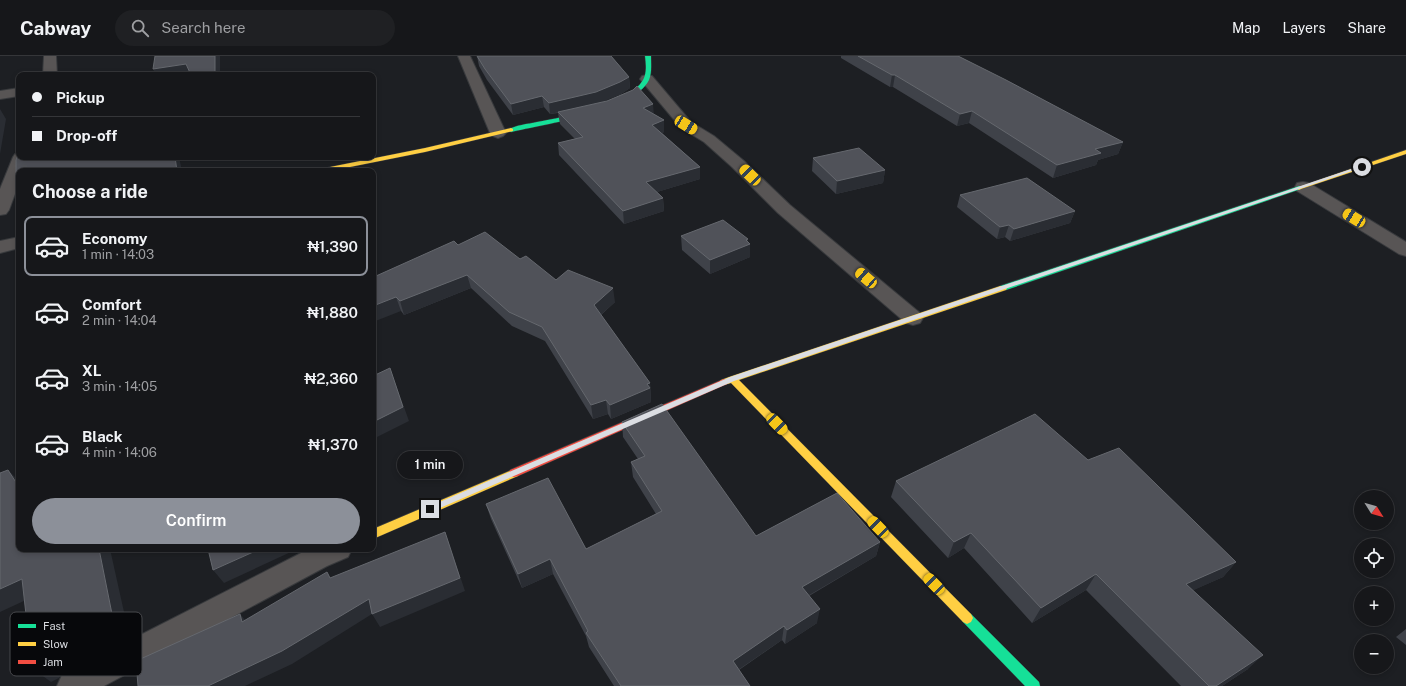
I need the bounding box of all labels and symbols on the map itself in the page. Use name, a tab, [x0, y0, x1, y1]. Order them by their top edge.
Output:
car	[673, 114, 699, 136]
route start	[1353, 158, 1371, 176]
car	[737, 162, 763, 188]
car	[1341, 207, 1367, 229]
car	[853, 266, 879, 290]
car	[764, 411, 790, 437]
callout: 1 min	[397, 451, 463, 479]
north arrow	[1354, 490, 1394, 530]
route end	[421, 500, 439, 518]
car	[865, 514, 891, 540]
car	[921, 571, 947, 597]
legend	[10, 612, 142, 676]
text: Fast	[43, 620, 65, 632]
text: Slow	[43, 638, 69, 650]
text: Jam	[43, 656, 63, 668]

